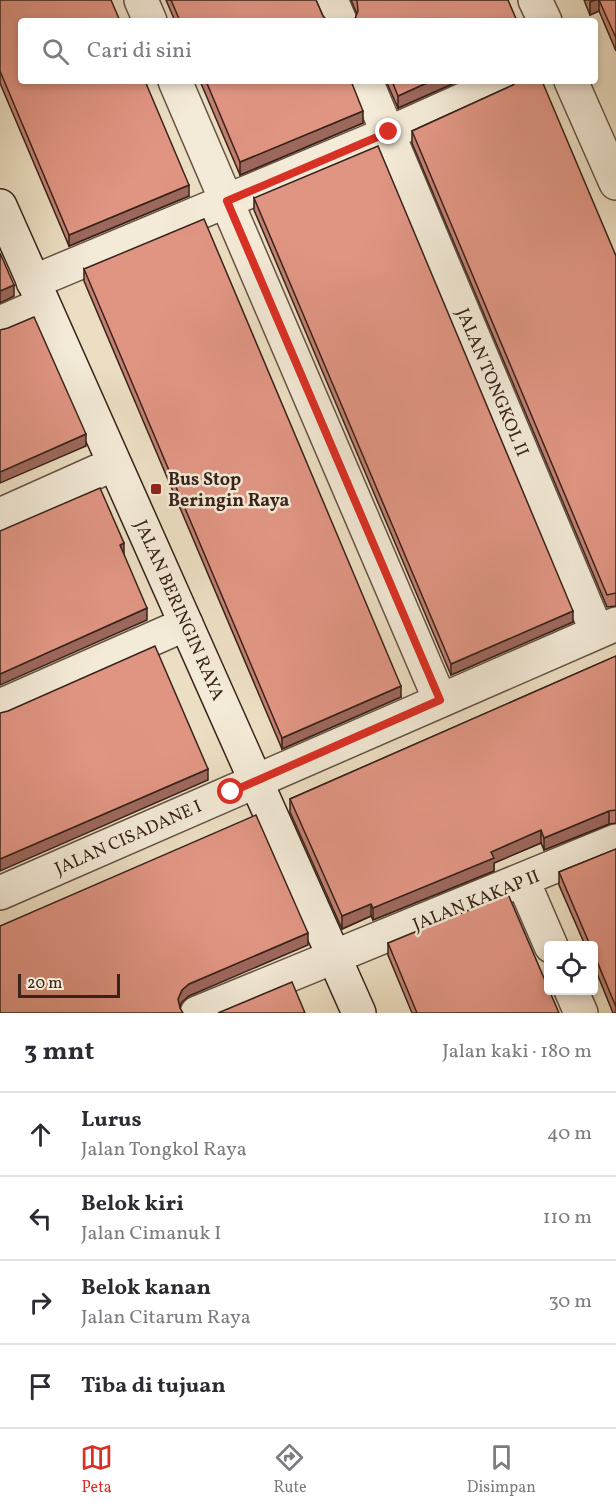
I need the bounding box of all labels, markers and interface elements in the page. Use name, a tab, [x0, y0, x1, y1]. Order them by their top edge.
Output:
search box	[18, 18, 598, 84]
icon: search	[39, 35, 72, 68]
text: Cari di sini	[87, 36, 192, 67]
route end	[375, 118, 401, 144]
street label: JALAN TONGKOL II	[449, 304, 534, 461]
place label: Bus Stop Beringin Raya	[168, 468, 290, 514]
marker: Bus Stop Beringin Raya	[149, 482, 163, 496]
street label: JALAN BERINGIN RAYA	[128, 516, 230, 705]
route start	[217, 778, 243, 804]
street label: JALAN CISADANE I	[51, 795, 206, 882]
street label: JALAN KAKAP II	[409, 865, 544, 938]
map controls	[544, 941, 598, 995]
button: locate	[544, 941, 598, 995]
scale bar	[18, 971, 120, 998]
text: 20 m	[27, 973, 62, 995]
text: 3 mnt	[24, 1034, 94, 1070]
text: Jalan kaki · 180 m	[442, 1038, 592, 1066]
text: Lurus	[81, 1105, 142, 1136]
icon: ahead	[24, 1118, 57, 1151]
text: 40 m	[547, 1120, 592, 1148]
text: Jalan Tongkol Raya	[81, 1136, 247, 1164]
text: Belok kiri	[81, 1189, 184, 1220]
icon: left	[24, 1202, 57, 1235]
text: 110 m	[543, 1204, 592, 1232]
text: Jalan Cimanuk I	[81, 1220, 221, 1248]
text: Belok kanan	[81, 1273, 211, 1304]
icon: right	[24, 1286, 57, 1319]
text: 30 m	[548, 1288, 592, 1316]
text: Jalan Citarum Raya	[81, 1304, 251, 1332]
icon: arrive	[24, 1370, 57, 1403]
text: Tiba di tujuan	[81, 1371, 226, 1402]
tab: Peta	[80, 1441, 113, 1499]
tab: Rute	[273, 1441, 306, 1499]
tab: Disimpan	[467, 1441, 536, 1499]

